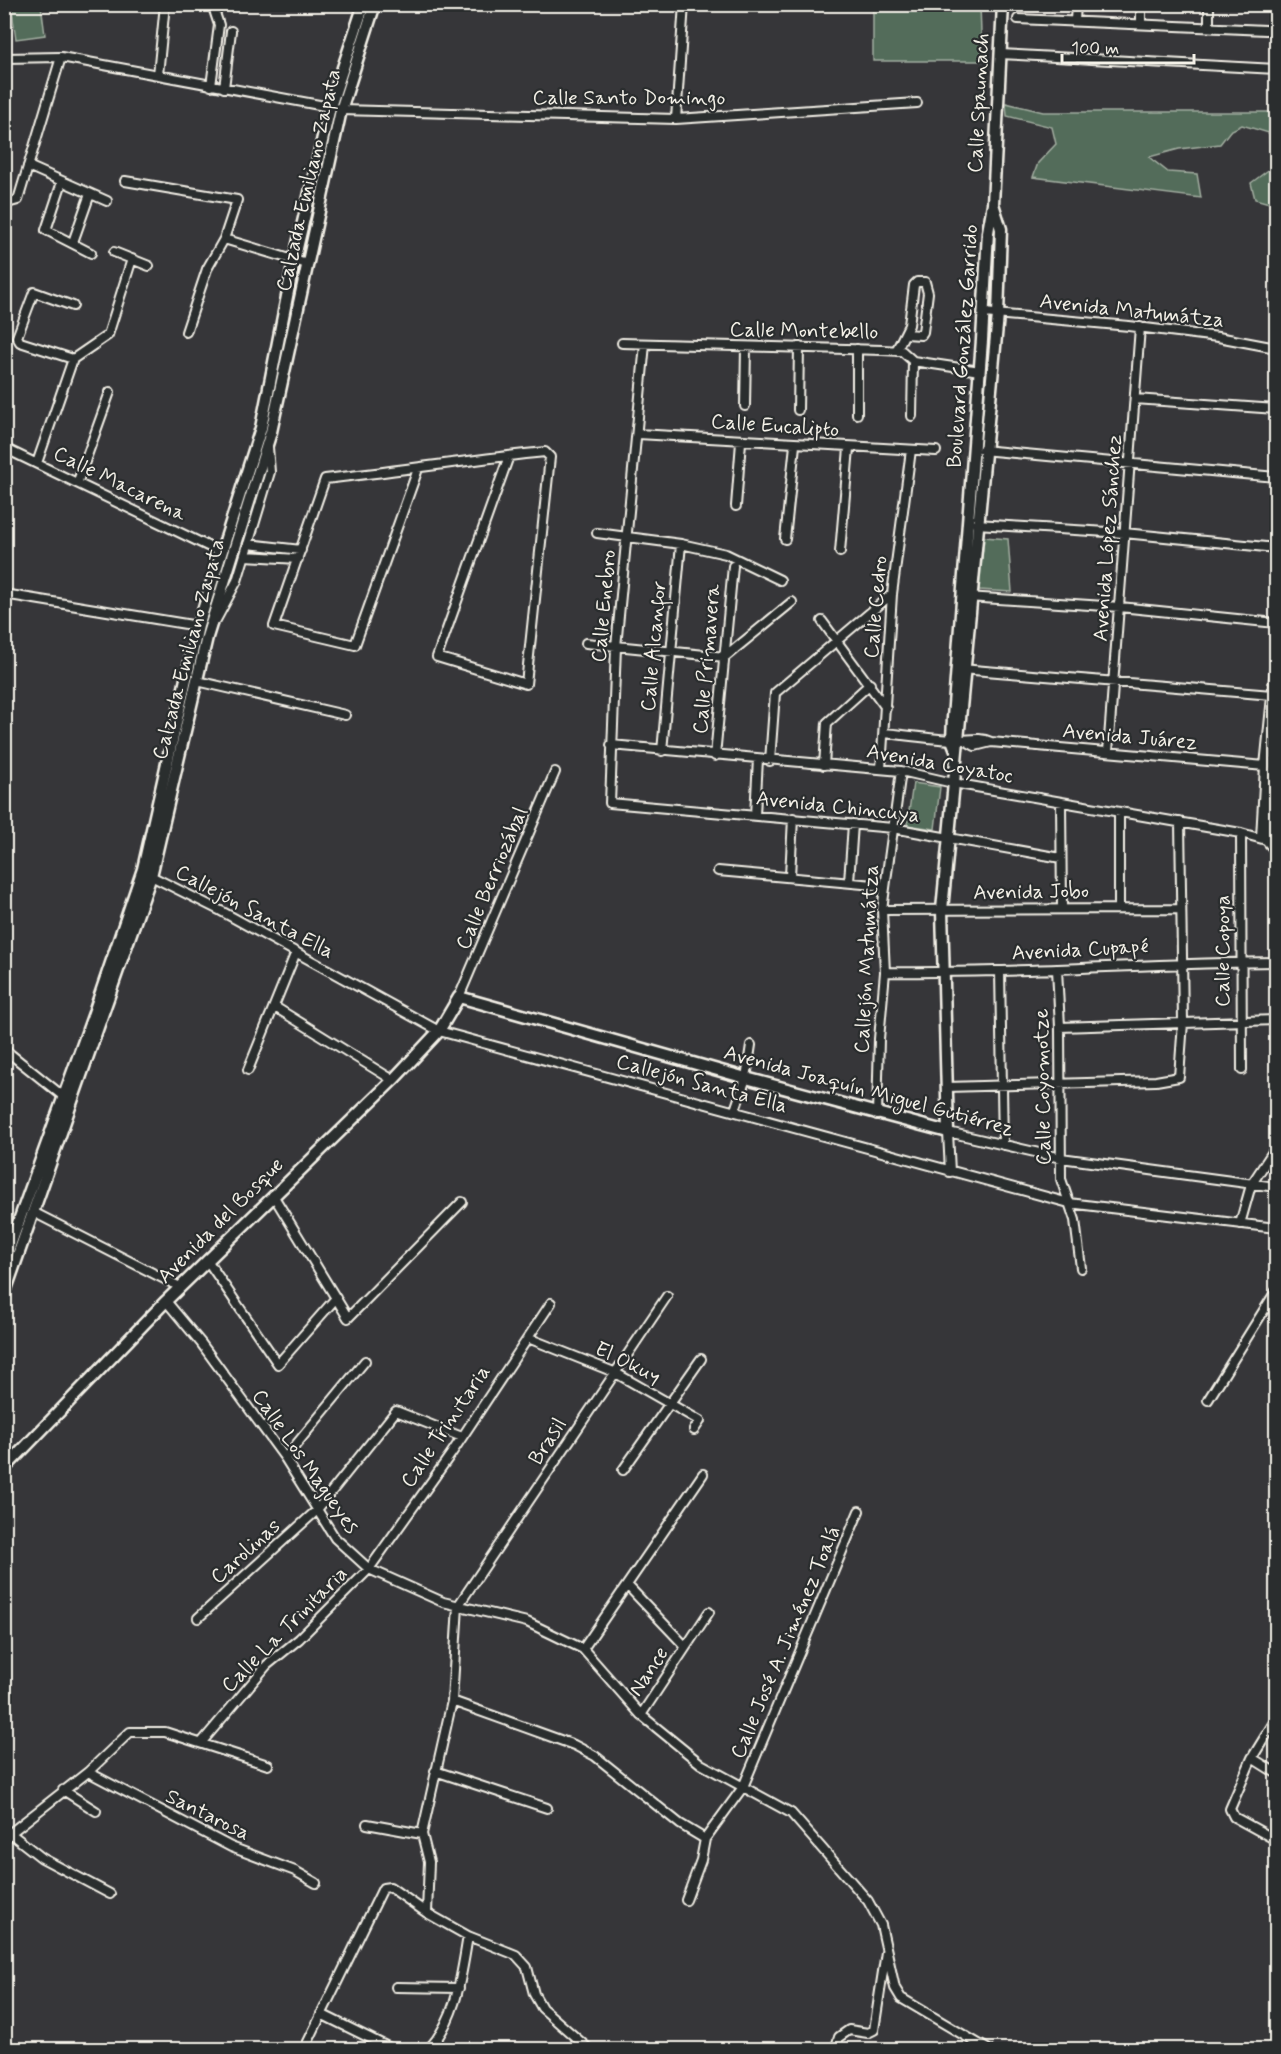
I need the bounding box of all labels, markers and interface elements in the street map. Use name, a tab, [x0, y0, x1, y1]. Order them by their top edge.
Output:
scale bar	[1062, 27, 1194, 65]
street label: Calle Spaunach	[961, 32, 997, 174]
text: 100 m	[1071, 37, 1119, 61]
street label: Calzada Emiliano Zapata	[270, 66, 348, 294]
street label: Calle Santo Domingo	[533, 84, 725, 112]
street label: Boulevard González Garrido	[941, 223, 985, 469]
street label: Avenida Matumátza	[1038, 287, 1226, 335]
street label: Calle Montebello	[729, 316, 879, 346]
street label: Calle Eucalipto	[710, 408, 840, 444]
street label: Avenida López Sánchez	[1087, 434, 1129, 643]
street label: Calle Macarena	[48, 440, 191, 528]
street label: Calzada Emiliano Zapata	[146, 536, 232, 763]
street label: Calle Enebro	[585, 549, 623, 664]
street label: Calle Cedro	[858, 555, 894, 660]
street label: Calle Alcanfor	[634, 579, 676, 713]
street label: Calle Primavera	[686, 583, 728, 735]
street label: Avenida Juárez	[1061, 717, 1199, 757]
street label: Avenida Coyatoc	[864, 737, 1015, 791]
street label: Avenida Chincuya	[755, 784, 921, 830]
street label: Calle Berriozábal	[449, 803, 535, 954]
street label: Callejón Santa Ella	[170, 858, 339, 966]
street label: Callejón Matumátza	[848, 864, 886, 1054]
street label: Avenida Jobo	[973, 877, 1089, 907]
street label: Calle Copoya	[1209, 895, 1237, 1007]
street label: Avenida Cupapé	[1011, 932, 1149, 968]
street label: Calle Coyomotze	[1028, 1008, 1058, 1166]
street label: Avenida Joaquín Miguel Gutiérrez	[720, 1039, 1017, 1144]
street label: Callejón Santa Ella	[613, 1048, 791, 1120]
street label: Avenida del Bosque	[151, 1151, 290, 1290]
street label: El Okuy	[590, 1335, 665, 1391]
street label: Calle Trinitaria	[394, 1360, 497, 1493]
street label: Calle Los Magueyes	[245, 1384, 366, 1539]
street label: Brasil	[522, 1412, 574, 1471]
street label: Carolinas	[205, 1513, 287, 1591]
street label: Calle José A. Jiménez Toalá	[724, 1522, 848, 1763]
street label: Calle La Trinitaria	[215, 1560, 354, 1699]
street label: Nance	[622, 1641, 675, 1702]
street label: Santarosa	[161, 1782, 254, 1847]

